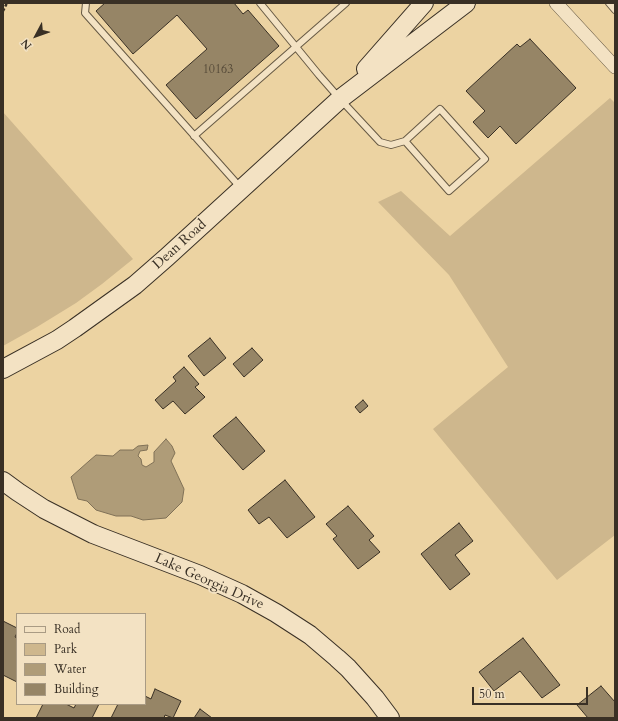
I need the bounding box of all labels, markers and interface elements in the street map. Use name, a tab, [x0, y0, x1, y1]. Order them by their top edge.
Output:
north arrow	[16, 16, 56, 56]
text: N	[18, 36, 35, 53]
house number: 10163	[203, 63, 233, 77]
street label: Dean Road	[150, 217, 210, 273]
street label: Lake Georgia Drive	[152, 550, 266, 614]
legend	[16, 613, 146, 705]
text: Road	[54, 621, 80, 637]
text: Park	[54, 641, 77, 657]
text: Water	[54, 661, 86, 677]
scale bar	[474, 679, 590, 705]
text: Building	[54, 681, 98, 697]
text: 50 m	[479, 686, 505, 702]

